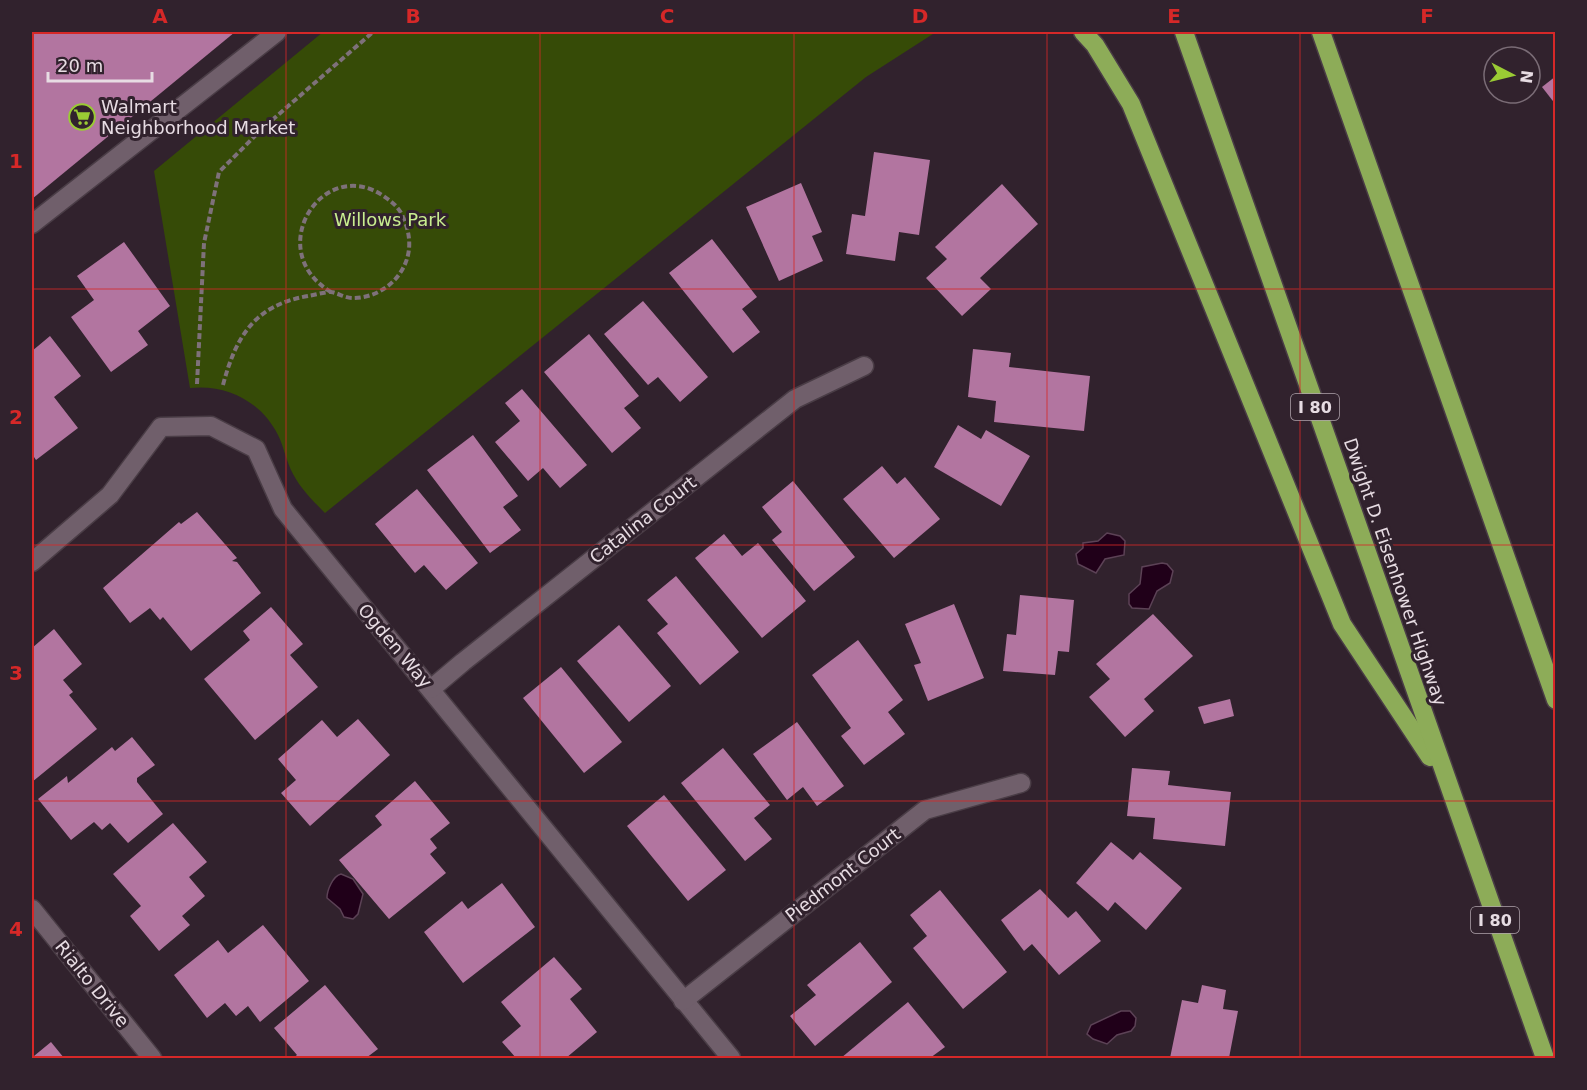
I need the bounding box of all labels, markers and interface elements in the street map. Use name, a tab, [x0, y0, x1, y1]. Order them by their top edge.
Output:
text: A	[152, 4, 168, 28]
text: B	[405, 4, 421, 28]
text: C	[660, 4, 674, 28]
text: D	[912, 4, 928, 28]
text: E	[1167, 4, 1181, 28]
text: F	[1420, 4, 1434, 28]
scale bar	[48, 45, 152, 83]
north arrow	[1482, 45, 1542, 105]
text: 20 m	[57, 55, 103, 76]
text: N	[1516, 69, 1537, 85]
place label: Walmart Neighborhood Market	[101, 96, 295, 138]
supermarket icon: Walmart Neighborhood Market	[67, 102, 97, 132]
text: 1	[9, 149, 23, 173]
park label: Willows Park	[334, 209, 447, 230]
road number: I 80	[1291, 394, 1339, 420]
text: 2	[9, 405, 23, 429]
street label: Dwight D. Eisenhower Highway	[1340, 435, 1451, 709]
street label: Catalina Court	[585, 472, 700, 568]
street label: Ogden Way	[354, 599, 437, 692]
text: 3	[9, 661, 23, 685]
street label: Piedmont Court	[781, 823, 904, 926]
road number: I 80	[1471, 907, 1519, 933]
text: 4	[9, 917, 23, 941]
street label: Rialto Drive	[51, 936, 134, 1031]

